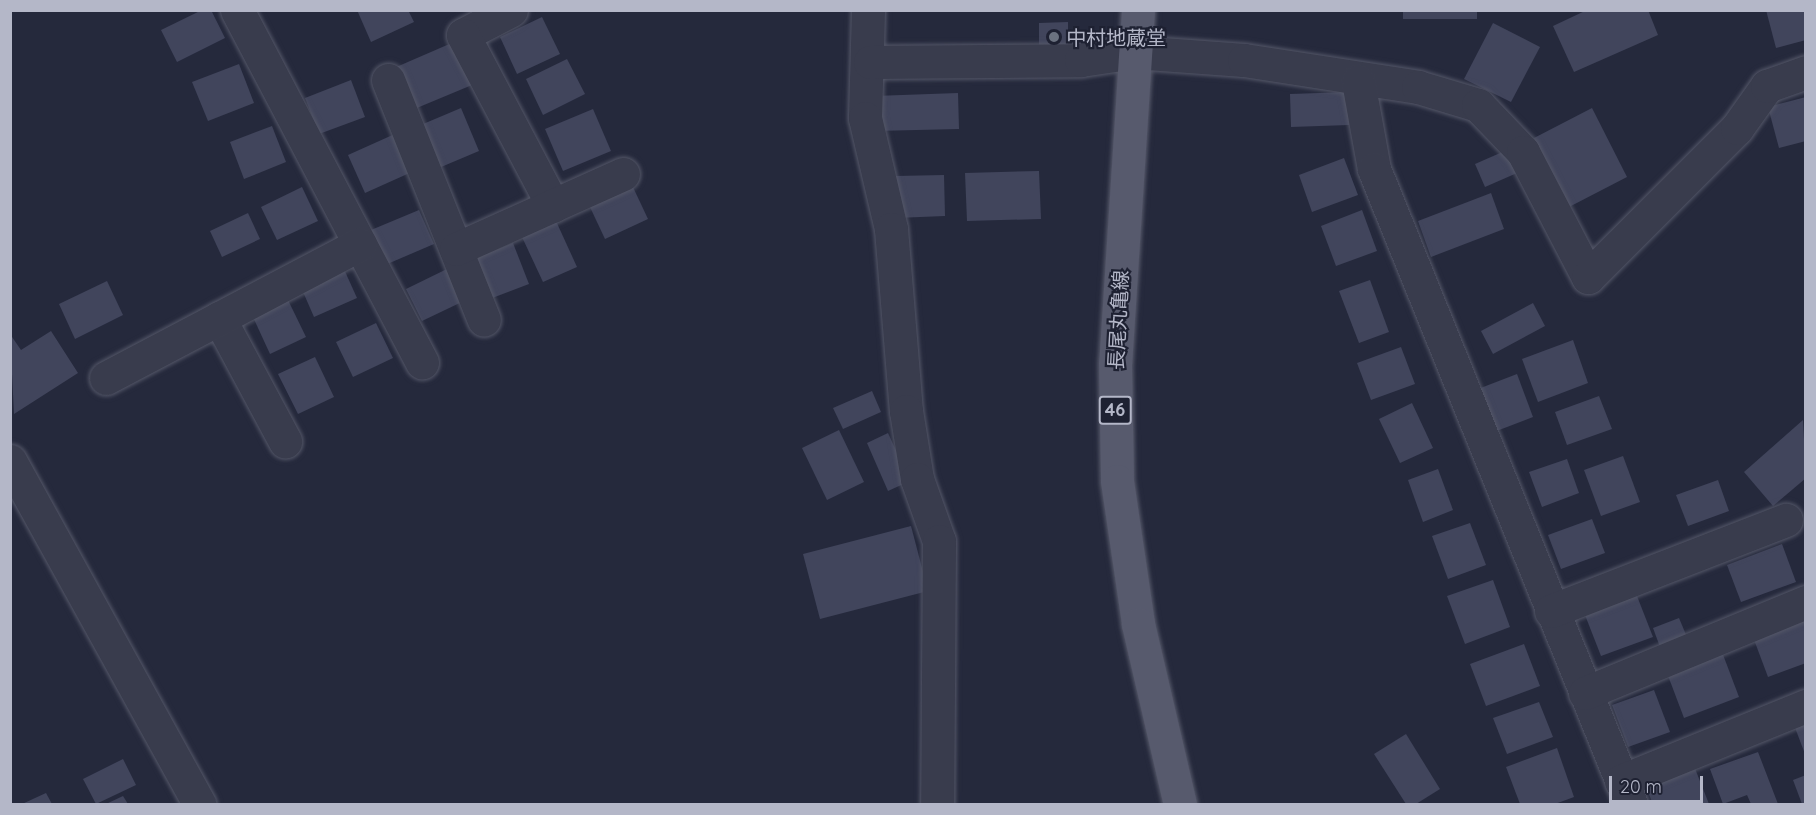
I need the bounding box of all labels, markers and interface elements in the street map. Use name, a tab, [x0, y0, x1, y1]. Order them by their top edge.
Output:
place label: 中村地蔵堂	[1066, 25, 1166, 49]
marker: 中村地蔵堂	[1047, 30, 1061, 44]
street label: 長尾丸亀線	[1103, 269, 1133, 371]
road number: 46	[1098, 395, 1132, 425]
scale bar	[1612, 764, 1706, 802]
text: 20 m	[1620, 775, 1662, 798]

